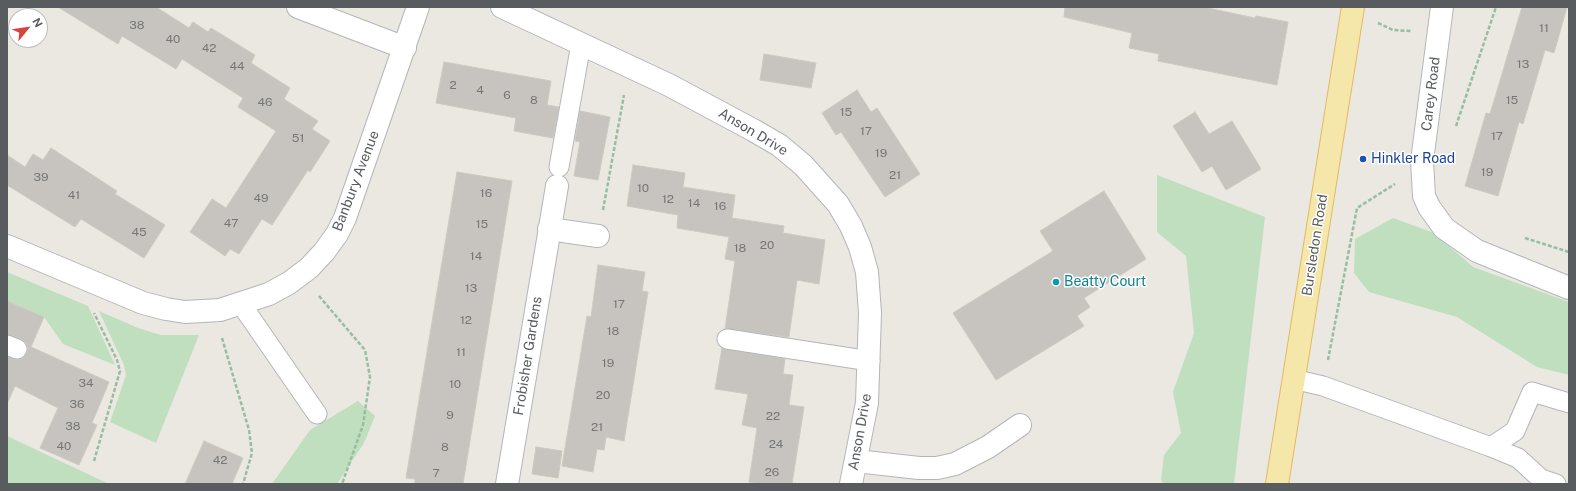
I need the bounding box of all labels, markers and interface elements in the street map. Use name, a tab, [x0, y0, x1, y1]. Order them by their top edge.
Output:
north arrow	[8, 8, 48, 48]
text: N	[30, 16, 45, 29]
house number: 38	[129, 18, 145, 32]
house number: 11	[1539, 21, 1549, 35]
house number: 40	[166, 32, 180, 46]
house number: 42	[202, 41, 216, 55]
street label: Carey Road	[1418, 56, 1444, 132]
house number: 13	[1517, 57, 1529, 71]
house number: 44	[229, 59, 245, 73]
house number: 2	[449, 78, 457, 92]
house number: 4	[476, 83, 484, 97]
house number: 6	[503, 88, 511, 102]
house number: 8	[530, 93, 538, 107]
house number: 15	[1506, 93, 1518, 107]
house number: 46	[257, 95, 273, 109]
street label: Anson Drive	[715, 105, 791, 159]
house number: 15	[840, 105, 852, 119]
house number: 17	[860, 124, 872, 138]
street label: Banbury Avenue	[329, 128, 383, 234]
house number: 17	[1491, 129, 1503, 143]
house number: 51	[292, 131, 304, 145]
house number: 19	[875, 146, 887, 160]
place label: Hinkler Road	[1371, 151, 1455, 167]
marker: Hinkler Road	[1358, 154, 1368, 164]
house number: 19	[1481, 165, 1493, 179]
house number: 21	[889, 168, 901, 182]
house number: 39	[34, 170, 48, 184]
house number: 10	[637, 181, 649, 195]
house number: 16	[480, 186, 492, 200]
house number: 41	[68, 188, 80, 202]
house number: 49	[253, 191, 269, 205]
house number: 12	[662, 192, 674, 206]
street label: Bursledon Road	[1299, 193, 1331, 297]
house number: 14	[688, 196, 700, 210]
house number: 16	[714, 199, 726, 213]
house number: 47	[224, 216, 238, 230]
house number: 15	[476, 217, 488, 231]
house number: 45	[131, 225, 147, 239]
house number: 20	[760, 238, 774, 252]
house number: 18	[734, 241, 746, 255]
house number: 14	[470, 249, 482, 263]
place label: Beatty Court	[1064, 274, 1146, 290]
marker: Beatty Court	[1051, 277, 1061, 287]
house number: 13	[465, 281, 477, 295]
street label: Frobisher Gardens	[510, 295, 546, 417]
house number: 17	[613, 297, 625, 311]
house number: 12	[460, 313, 472, 327]
house number: 18	[607, 324, 619, 338]
house number: 11	[456, 345, 466, 359]
house number: 19	[602, 356, 614, 370]
house number: 34	[78, 376, 94, 390]
house number: 10	[449, 377, 461, 391]
house number: 20	[596, 388, 610, 402]
street label: Anson Drive	[845, 392, 875, 472]
house number: 36	[70, 397, 84, 411]
house number: 9	[446, 408, 454, 422]
house number: 22	[766, 409, 780, 423]
house number: 38	[65, 419, 81, 433]
house number: 21	[591, 420, 603, 434]
house number: 24	[769, 437, 783, 451]
house number: 40	[57, 439, 71, 453]
house number: 8	[441, 440, 449, 454]
house number: 42	[213, 453, 227, 467]
house number: 26	[765, 465, 779, 479]
house number: 7	[432, 466, 440, 480]

